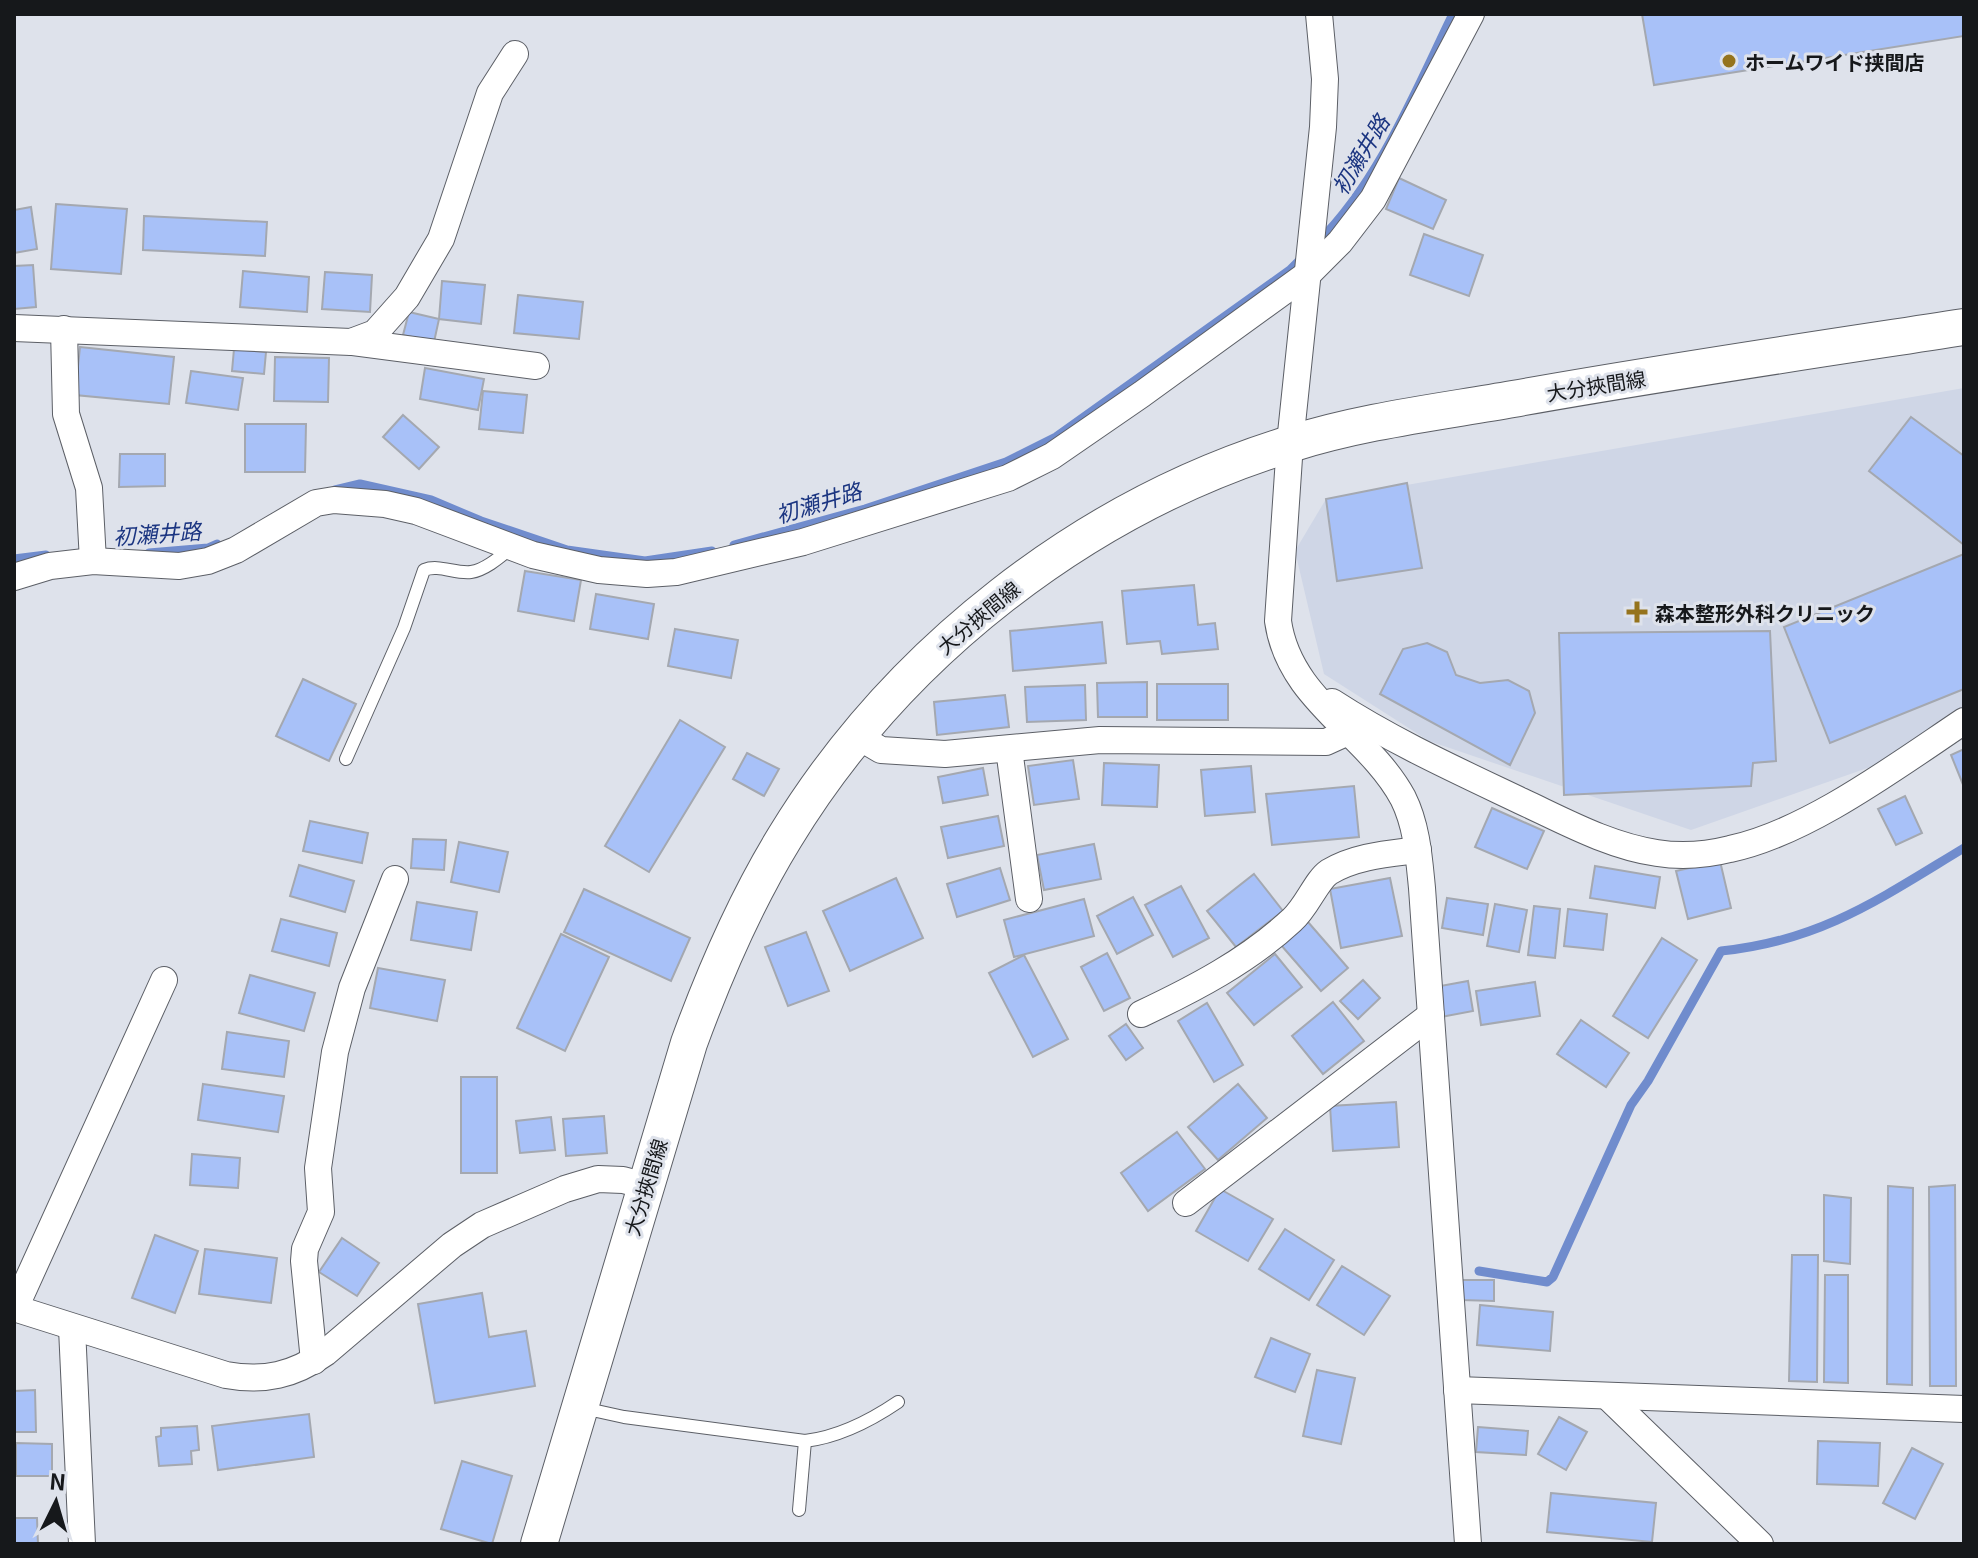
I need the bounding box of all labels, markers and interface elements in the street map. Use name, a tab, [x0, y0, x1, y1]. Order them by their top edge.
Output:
place label: ホームワイド挟間店	[1745, 47, 1924, 76]
marker: ホームワイド挟間店	[1720, 52, 1738, 70]
water label: 初瀬井路	[1323, 106, 1396, 200]
street label: 大分挾間線	[1544, 363, 1648, 407]
water label: 初瀬井路	[771, 472, 867, 529]
water label: 初瀬井路	[112, 513, 204, 551]
street label: 大分挾間線	[930, 574, 1026, 660]
place label: 森本整形外科クリニック	[1655, 598, 1875, 627]
marker: 森本整形外科クリニック	[1626, 601, 1648, 623]
street label: 大分挾間線	[617, 1135, 673, 1239]
north arrow	[16, 1462, 96, 1542]
text: N	[48, 1463, 68, 1497]

